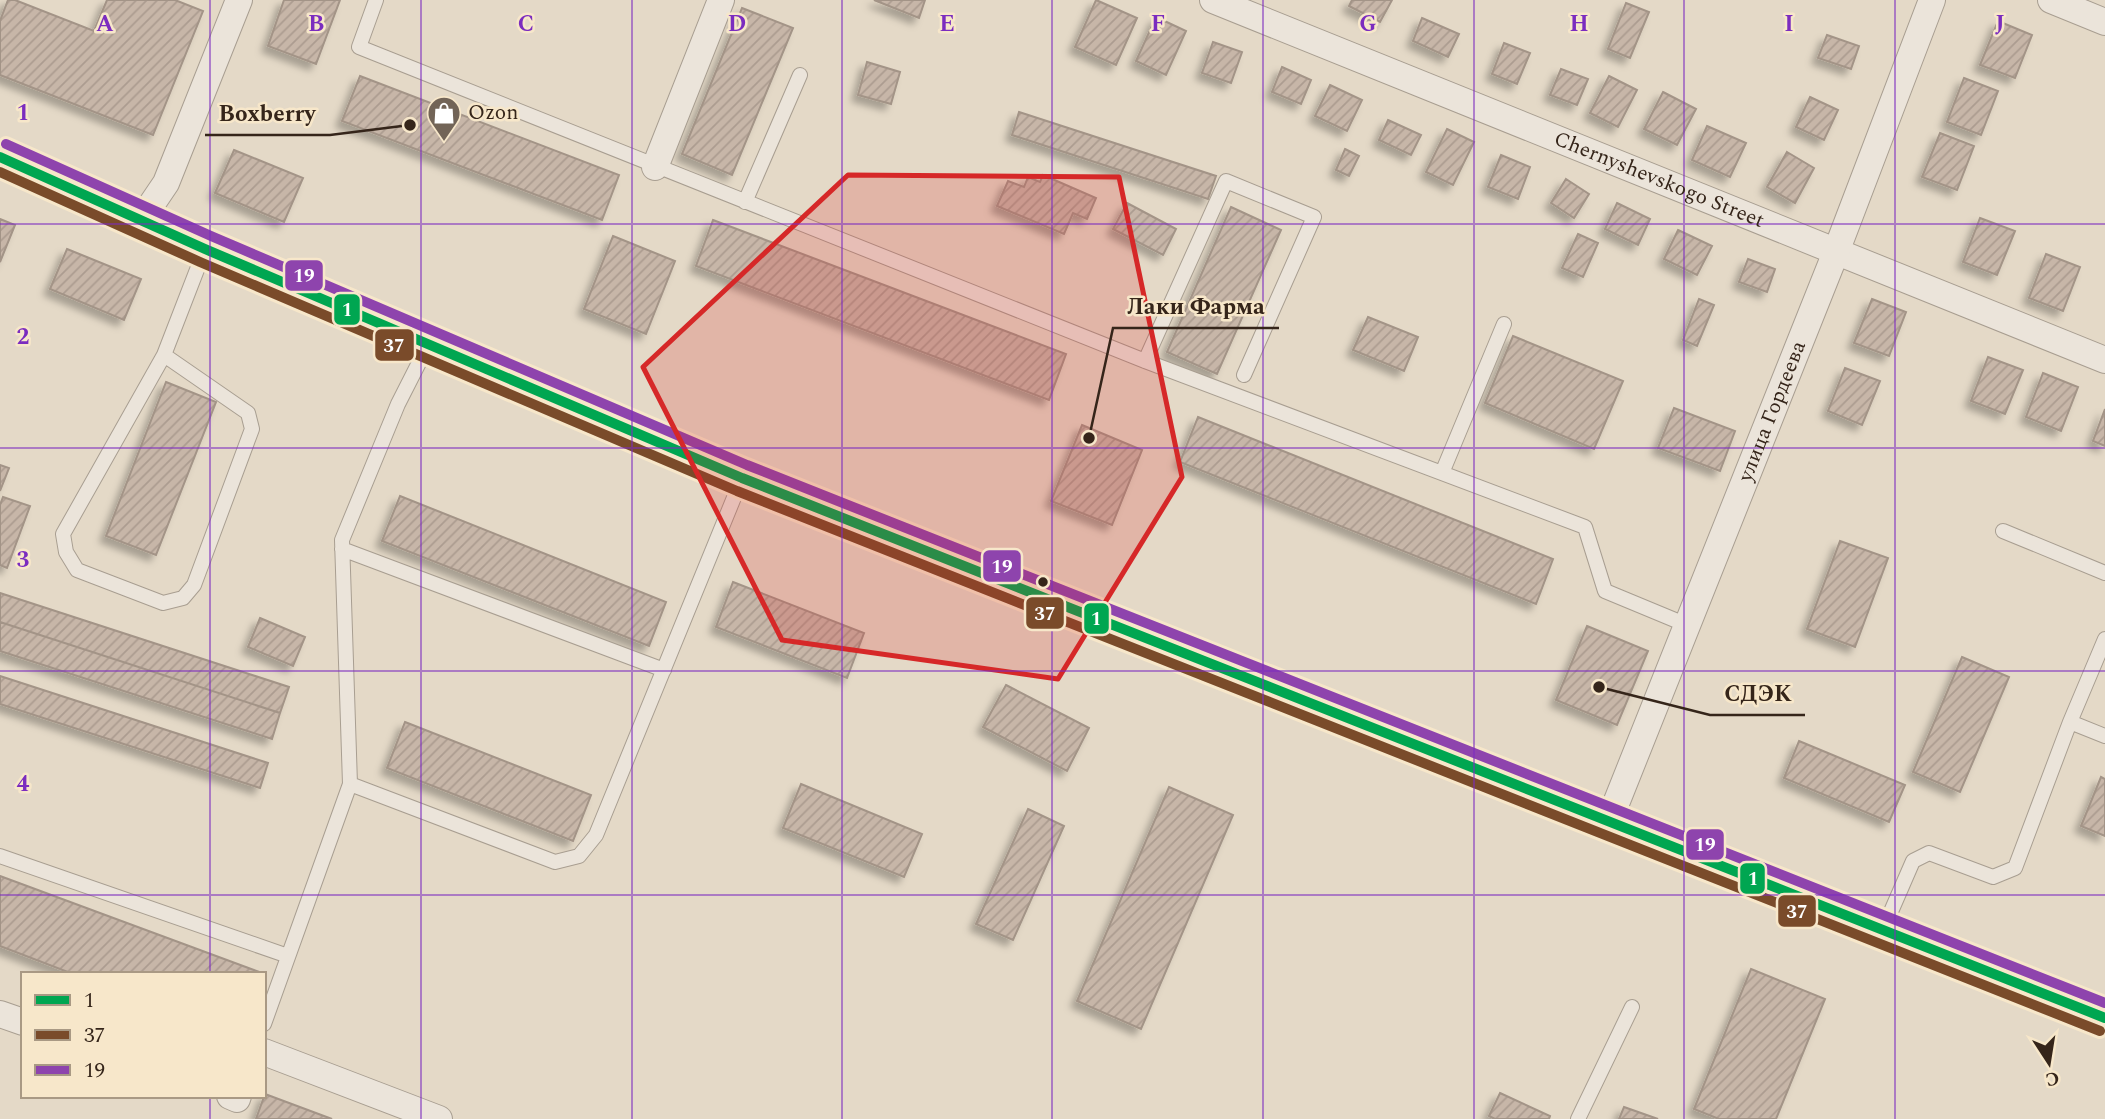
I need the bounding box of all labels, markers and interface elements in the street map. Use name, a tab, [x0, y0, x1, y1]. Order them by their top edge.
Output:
text: A	[96, 7, 114, 42]
text: B	[308, 7, 324, 42]
text: C	[518, 7, 534, 42]
text: D	[728, 7, 746, 42]
text: E	[939, 7, 955, 42]
text: F	[1151, 7, 1165, 42]
text: G	[1359, 7, 1377, 42]
text: H	[1569, 7, 1589, 42]
text: I	[1784, 7, 1794, 42]
text: J	[1995, 7, 2005, 42]
callout: Boxberry	[205, 91, 330, 135]
shop icon: Ozon	[425, 94, 463, 143]
text: 1	[17, 96, 29, 131]
text: Boxberry	[219, 97, 317, 132]
place label: Ozon	[468, 97, 518, 129]
street label: Chernyshevskogo Street	[1549, 123, 1769, 237]
line badge: 19	[284, 259, 324, 292]
text: 19	[293, 262, 315, 291]
callout: Лаки Фарма	[1113, 284, 1279, 328]
text: Лаки Фарма	[1127, 290, 1265, 325]
line badge: 1	[333, 293, 361, 326]
text: 1	[342, 296, 352, 325]
text: 2	[17, 320, 30, 355]
line badge: 37	[374, 328, 415, 362]
text: 37	[383, 332, 405, 361]
street label: улица Гордеева	[1729, 335, 1815, 488]
text: 3	[17, 543, 30, 578]
line badge: 19	[982, 549, 1022, 583]
text: 19	[991, 553, 1013, 582]
unlabelled marker	[1036, 575, 1050, 589]
line badge: 37	[1025, 596, 1065, 630]
text: 37	[1034, 600, 1056, 629]
line badge: 1	[1083, 602, 1110, 635]
text: 1	[1091, 605, 1101, 634]
callout: СДЭК	[1710, 671, 1805, 715]
text: СДЭК	[1724, 677, 1792, 712]
text: 4	[17, 767, 30, 802]
line badge: 19	[1685, 828, 1725, 861]
text: 19	[1694, 831, 1716, 860]
line badge: 1	[1739, 862, 1766, 895]
text: 1	[1748, 865, 1758, 894]
line badge: 37	[1777, 894, 1817, 928]
text: 37	[1786, 898, 1808, 927]
legend	[21, 972, 266, 1098]
text: 1	[84, 985, 95, 1017]
text: 37	[84, 1020, 105, 1052]
north arrow	[2014, 1028, 2084, 1098]
text: 19	[84, 1055, 105, 1087]
text: С	[2043, 1063, 2062, 1094]

